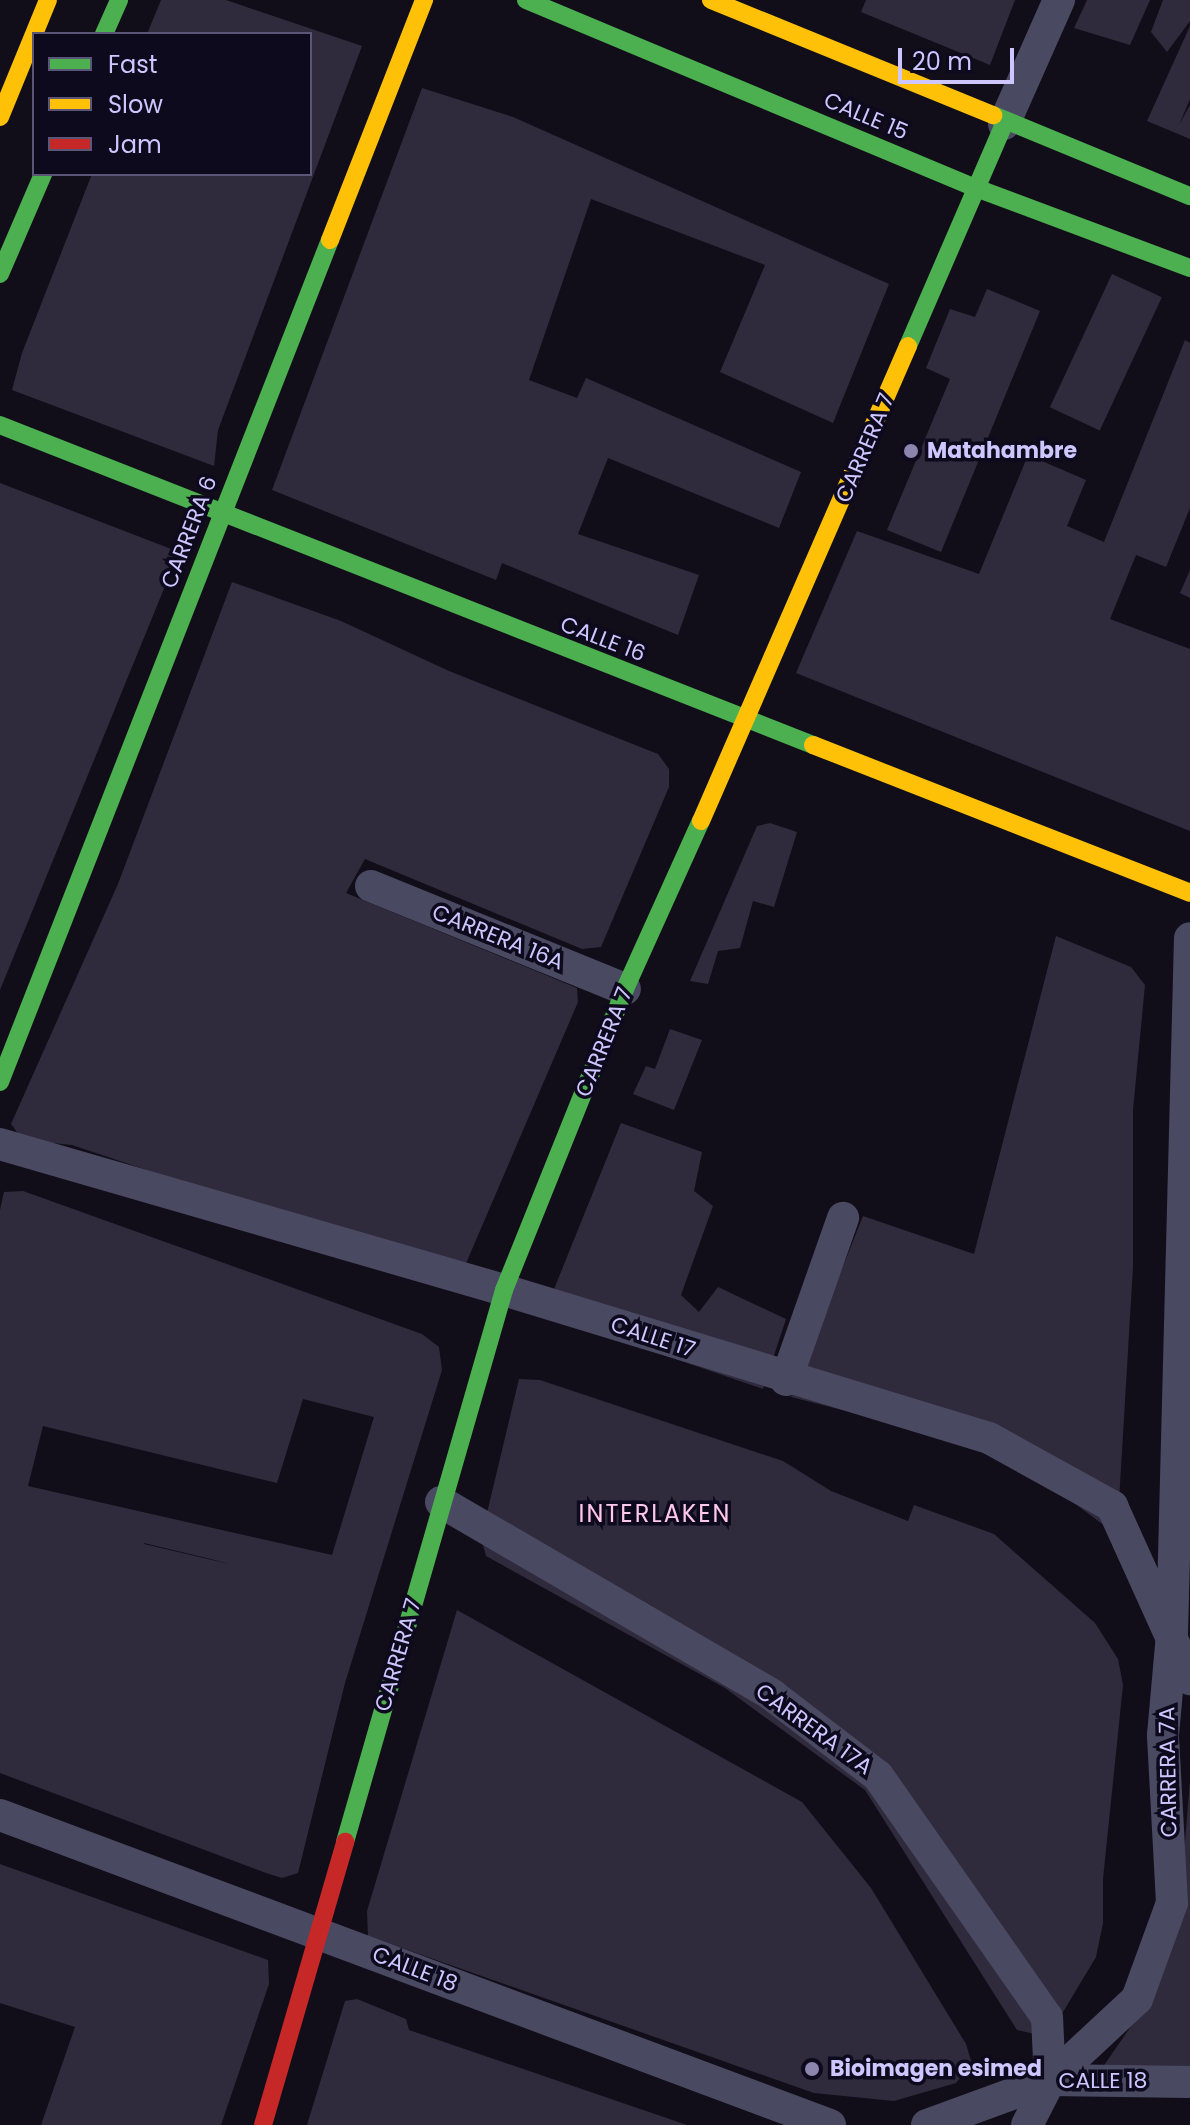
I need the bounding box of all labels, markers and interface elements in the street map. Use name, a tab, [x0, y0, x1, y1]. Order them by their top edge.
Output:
legend	[32, 32, 312, 176]
scale bar	[902, 32, 1018, 82]
text: 20 m	[912, 45, 972, 78]
text: Fast	[108, 48, 158, 81]
street label: CALLE 15	[820, 86, 912, 146]
text: Slow	[108, 88, 163, 121]
text: Jam	[108, 128, 162, 161]
street label: CARRERA 7	[830, 389, 900, 507]
place label: Matahambre	[927, 438, 1077, 464]
marker: Matahambre	[902, 442, 920, 460]
street label: CARRERA 6	[156, 472, 222, 592]
street label: CALLE 16	[557, 611, 649, 667]
street label: CARRERA 16A	[428, 899, 568, 975]
street label: CARRERA 7	[570, 983, 638, 1101]
street label: CALLE 17	[608, 1311, 698, 1363]
district label: INTERLAKEN	[579, 1500, 731, 1528]
street label: CARRERA 7	[369, 1596, 427, 1714]
street label: CARRERA 17A	[750, 1678, 878, 1780]
street label: CARRERA 7A	[1154, 1706, 1182, 1838]
street label: CALLE 18	[369, 1941, 461, 1997]
place label: Bioimagen esimed	[830, 2056, 1042, 2082]
marker: Bioimagen esimed	[801, 2058, 823, 2080]
street label: CALLE 18	[1059, 2068, 1147, 2094]

